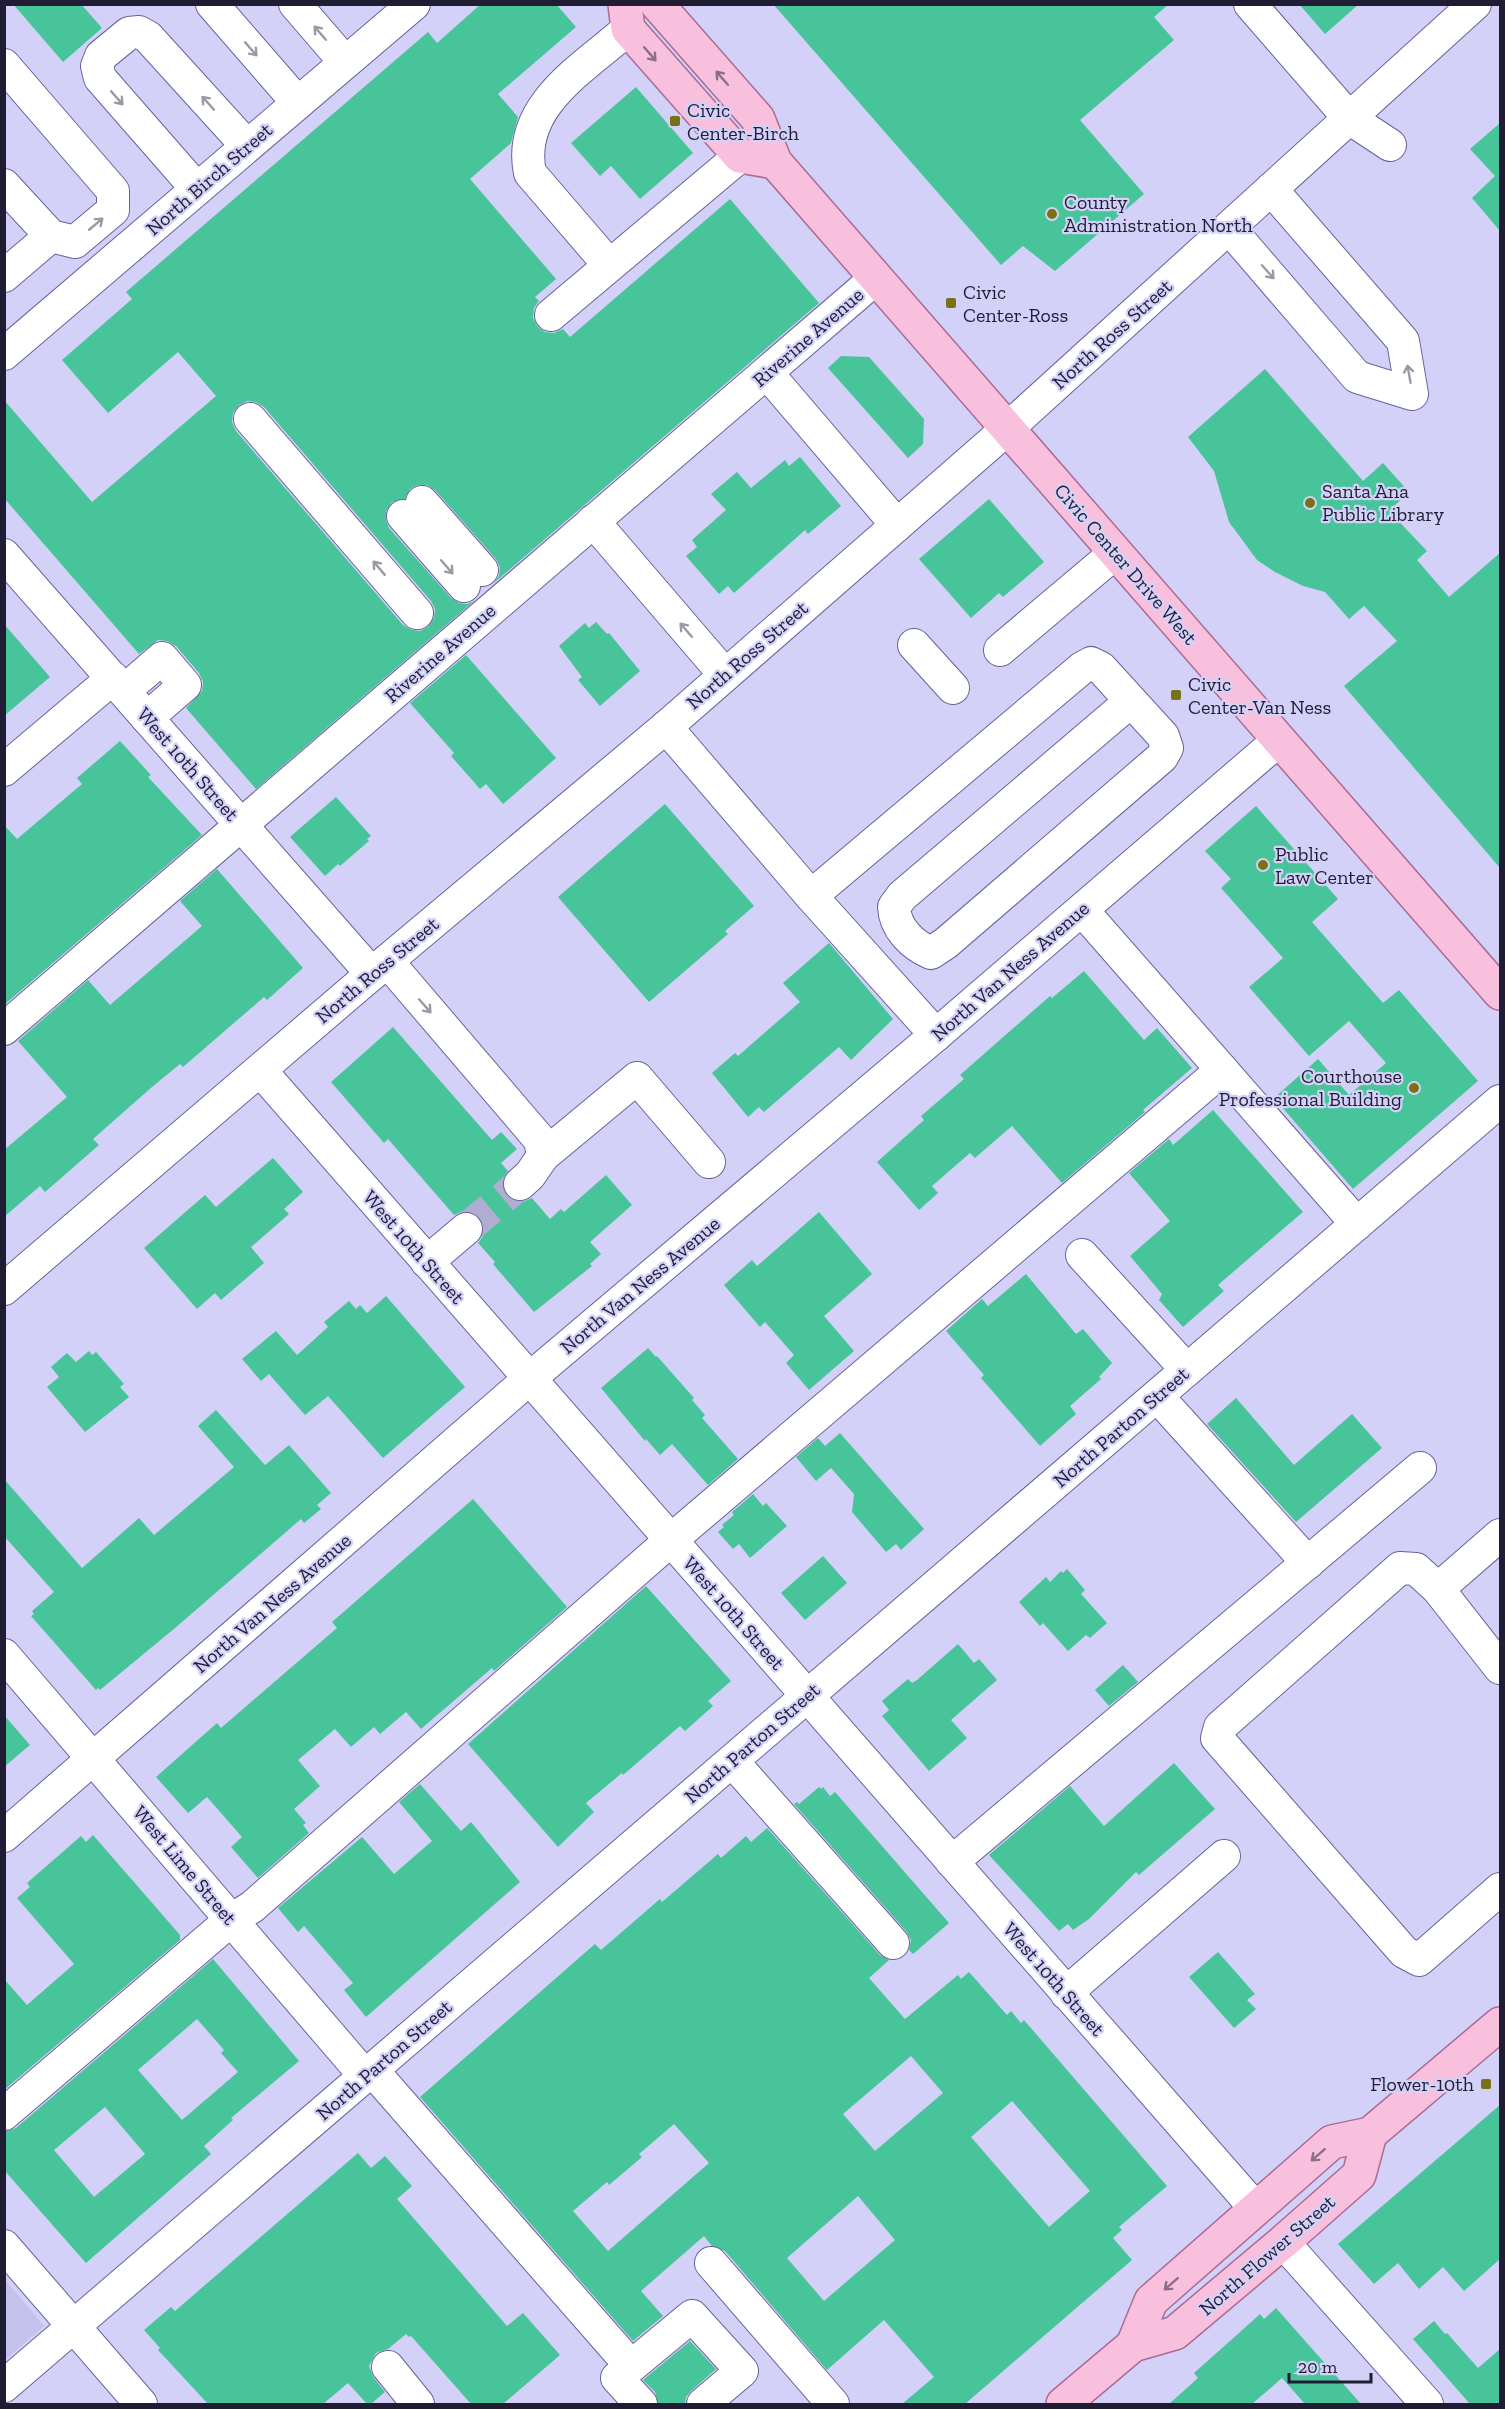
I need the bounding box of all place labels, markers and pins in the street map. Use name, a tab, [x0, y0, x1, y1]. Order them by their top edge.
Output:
place label: Civic Center-Birch	[687, 98, 800, 145]
marker: Civic Center-Birch	[668, 114, 682, 128]
place label: County Administration North	[1064, 190, 1254, 237]
marker: County Administration North	[1045, 207, 1059, 221]
place label: Civic Center-Ross	[963, 280, 1068, 327]
marker: Civic Center-Ross	[944, 296, 958, 310]
place label: Santa Ana Public Library	[1322, 479, 1445, 526]
marker: Santa Ana Public Library	[1303, 496, 1317, 510]
place label: Civic Center-Van Ness	[1188, 672, 1331, 719]
marker: Civic Center-Van Ness	[1169, 688, 1183, 702]
place label: Public Law Center	[1275, 842, 1374, 889]
marker: Public Law Center	[1256, 858, 1270, 872]
place label: Courthouse Professional Building	[1219, 1064, 1402, 1111]
marker: Courthouse Professional Building	[1407, 1081, 1421, 1095]
place label: Flower-10th	[1370, 2072, 1475, 2096]
marker: Flower-10th	[1479, 2077, 1493, 2091]

